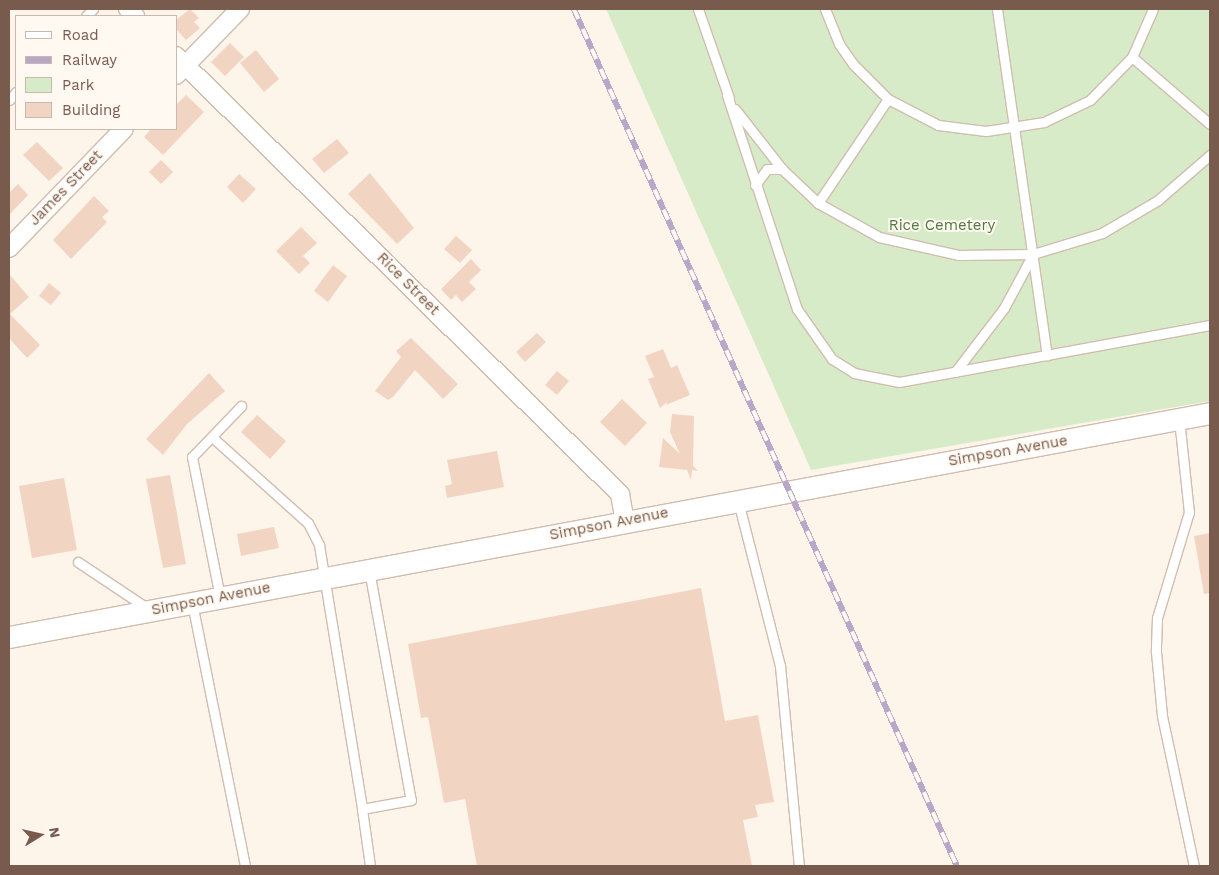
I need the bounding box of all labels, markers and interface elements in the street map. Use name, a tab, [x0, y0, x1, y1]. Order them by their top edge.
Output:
legend	[15, 15, 178, 130]
text: Road	[62, 26, 99, 44]
text: Railway	[62, 51, 117, 69]
text: Park	[62, 76, 94, 94]
text: Building	[62, 101, 120, 119]
street label: James Street	[26, 147, 106, 229]
park label: Rice Cemetery	[889, 217, 995, 235]
street label: Rice Street	[373, 249, 443, 319]
street label: Simpson Avenue	[947, 432, 1069, 470]
street label: Simpson Avenue	[548, 504, 670, 544]
street label: Simpson Avenue	[150, 579, 272, 619]
north arrow	[15, 810, 65, 860]
text: N	[46, 826, 64, 839]

